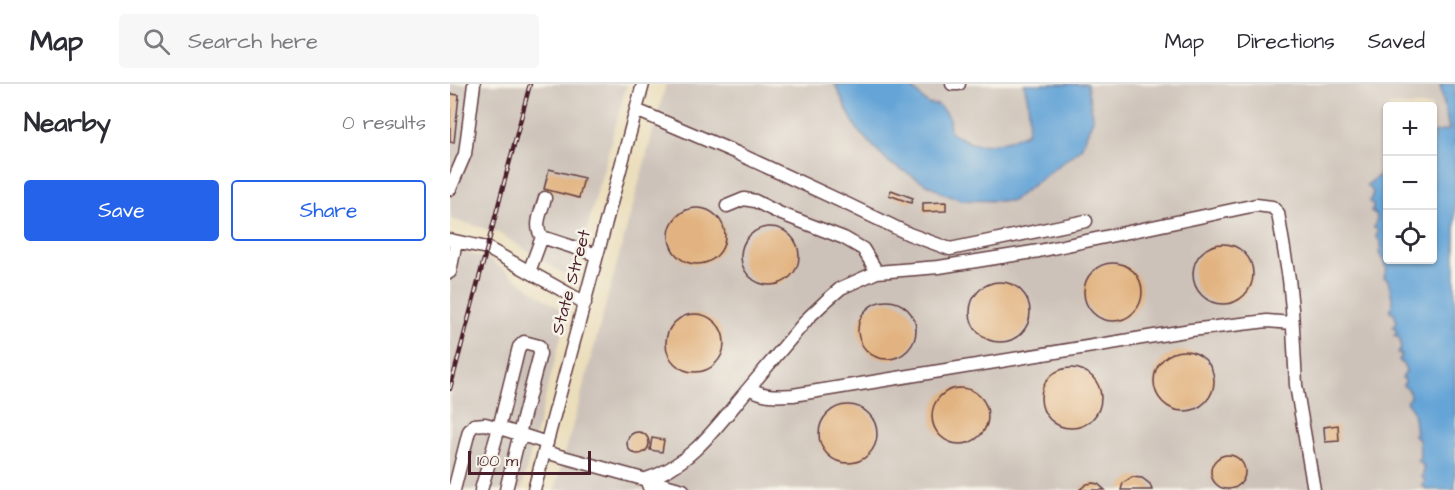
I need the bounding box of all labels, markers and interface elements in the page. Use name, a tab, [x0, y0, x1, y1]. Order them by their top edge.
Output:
search box	[119, 14, 539, 68]
text: Map	[30, 22, 83, 61]
icon: search	[140, 25, 173, 58]
text: Search here	[188, 26, 318, 57]
text: Map	[1164, 27, 1204, 56]
text: Directions	[1237, 27, 1335, 56]
text: Saved	[1368, 27, 1425, 56]
map controls	[1383, 102, 1437, 264]
button: +	[1383, 102, 1437, 156]
text: Nearby	[24, 105, 111, 141]
text: 0 results	[342, 109, 426, 137]
button: −	[1383, 156, 1437, 210]
button: Save	[24, 180, 219, 241]
button: Share	[231, 180, 426, 241]
button: locate	[1383, 210, 1437, 264]
street label: State Street	[545, 226, 597, 337]
scale bar	[468, 448, 591, 476]
text: 100 m	[477, 450, 518, 472]

